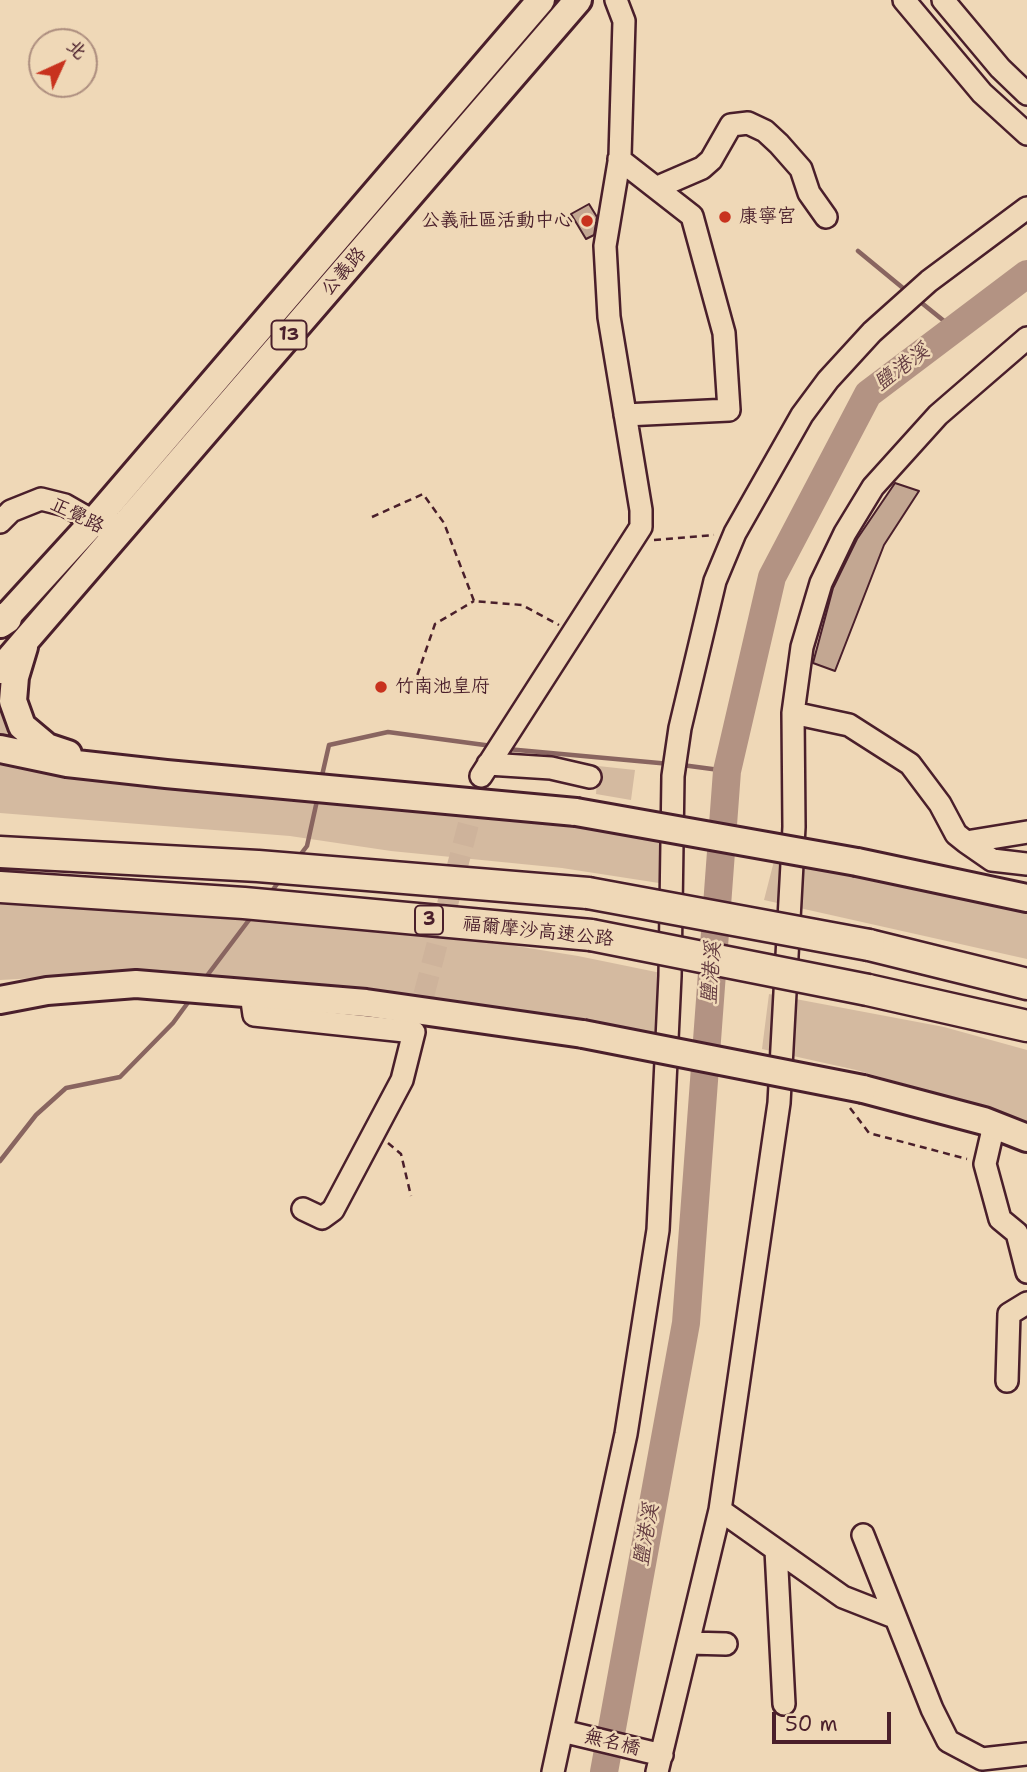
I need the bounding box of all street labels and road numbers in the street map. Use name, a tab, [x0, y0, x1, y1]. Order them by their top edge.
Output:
street label: 公義路	[317, 243, 371, 301]
road number: 13	[272, 320, 306, 349]
street label: 正覺路	[46, 493, 108, 539]
road number: 3	[415, 905, 443, 934]
street label: 福爾摩沙高速公路	[461, 913, 615, 951]
street label: 無名橋	[582, 1725, 642, 1761]

